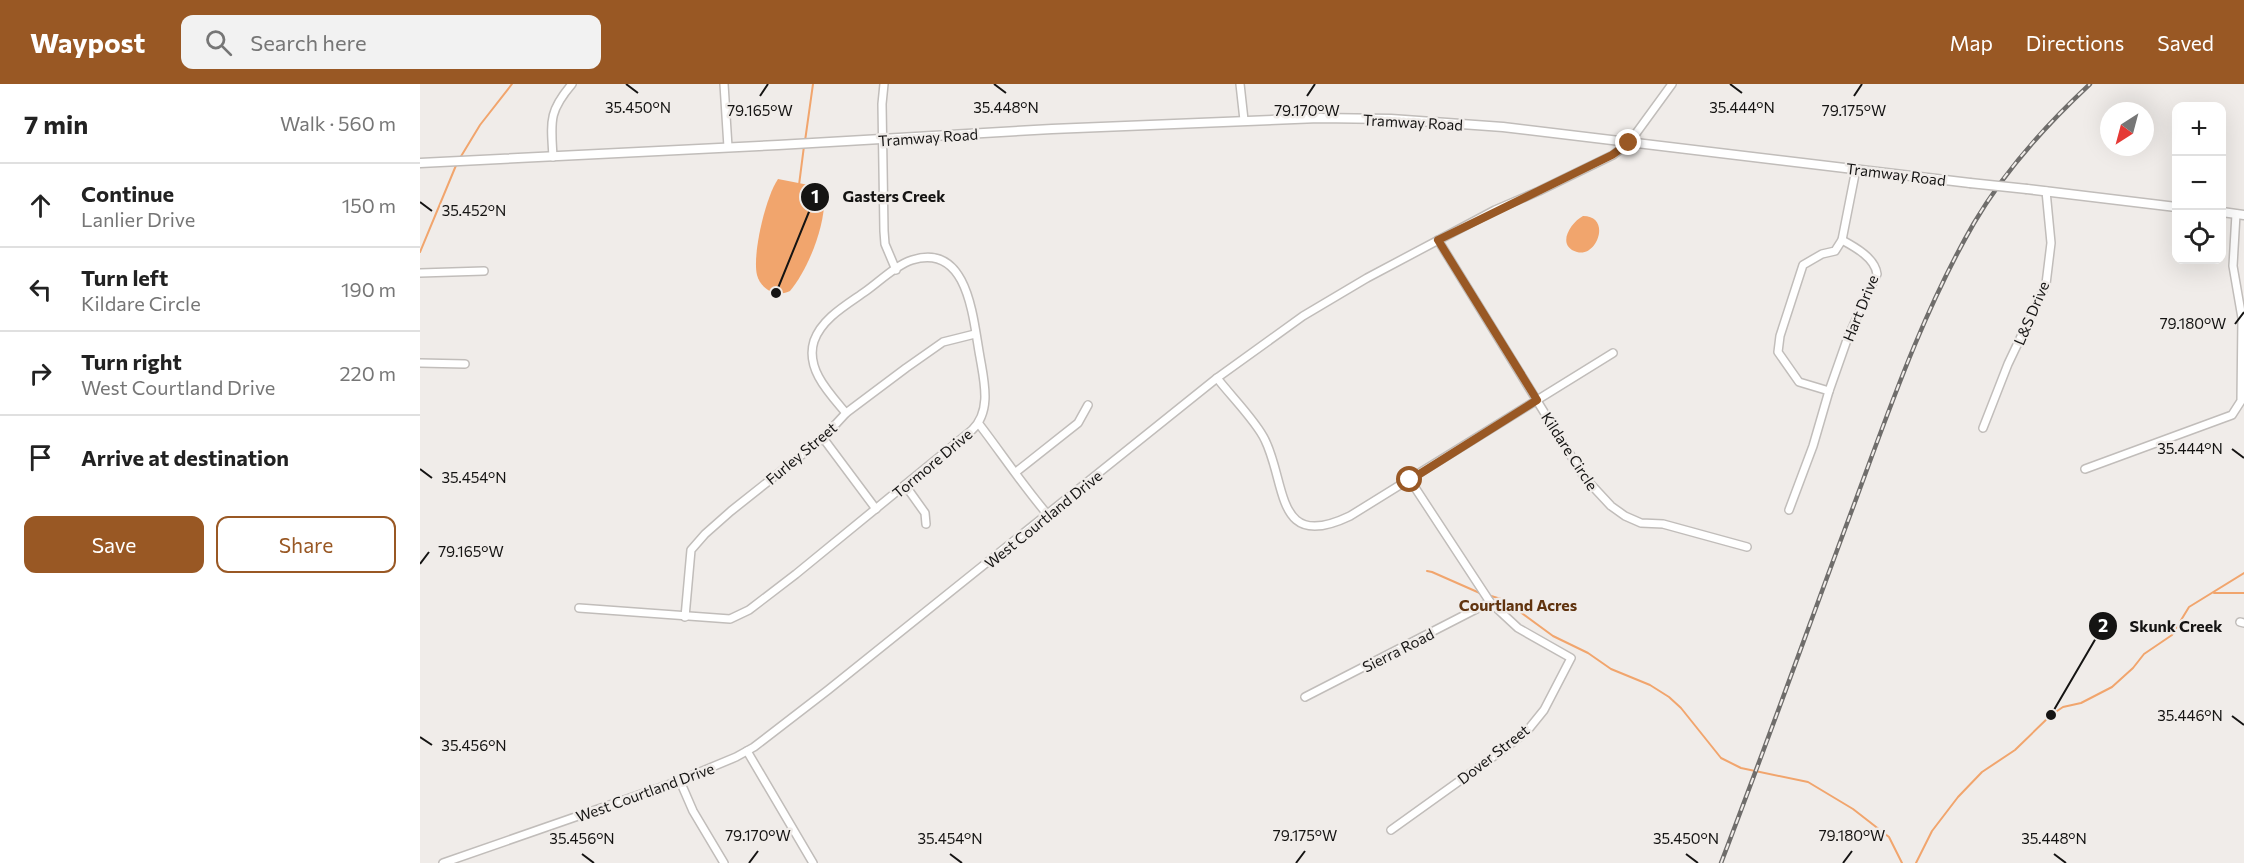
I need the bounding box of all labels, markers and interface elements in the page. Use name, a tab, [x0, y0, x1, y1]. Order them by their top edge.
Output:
search box	[181, 15, 601, 69]
text: Waypost	[30, 25, 145, 59]
icon: search	[202, 26, 235, 59]
text: Search here	[250, 29, 367, 56]
text: Map	[1950, 30, 1993, 55]
text: Directions	[2026, 30, 2124, 55]
text: Saved	[2157, 30, 2214, 55]
text: 35.450°N	[605, 98, 671, 116]
text: 35.448°N	[973, 98, 1039, 116]
text: 35.444°N	[1709, 98, 1775, 116]
text: 79.165°W	[727, 101, 793, 119]
text: 79.170°W	[1274, 101, 1340, 119]
text: 79.175°W	[1822, 101, 1886, 119]
north arrow	[2100, 102, 2154, 156]
map controls	[2172, 102, 2226, 264]
button: +	[2172, 102, 2226, 156]
text: 7 min	[24, 108, 88, 139]
street label: Tramway Road	[1363, 110, 1463, 134]
text: Walk · 560 m	[280, 111, 396, 135]
street label: Tramway Road	[877, 125, 979, 149]
route end	[1615, 129, 1641, 155]
button: −	[2172, 156, 2226, 210]
street label: Tramway Road	[1845, 159, 1947, 189]
text: Continue	[81, 180, 174, 207]
callout: Gasters Creek	[800, 180, 957, 214]
text: 1	[811, 185, 819, 207]
text: Gasters Creek	[843, 186, 946, 205]
icon: ahead	[24, 189, 57, 222]
text: 150 m	[342, 193, 396, 217]
text: 35.452°N	[442, 201, 506, 219]
text: Lanlier Drive	[81, 207, 195, 231]
button: locate	[2172, 210, 2226, 264]
text: Turn left	[81, 264, 168, 291]
street label: Hart Drive	[1838, 272, 1882, 344]
icon: left	[24, 273, 57, 306]
text: 190 m	[341, 277, 396, 301]
street label: L&S Drive	[2010, 278, 2053, 348]
text: Kildare Circle	[81, 291, 201, 315]
text: 79.180°W	[2160, 314, 2226, 332]
text: Turn right	[81, 348, 182, 375]
icon: right	[24, 357, 57, 390]
text: 220 m	[340, 361, 396, 385]
text: West Courtland Drive	[81, 375, 275, 399]
street label: Kildare Circle	[1538, 408, 1602, 494]
street label: Furley Street	[762, 418, 840, 488]
street label: Tormore Drive	[889, 424, 975, 501]
text: 35.444°N	[2157, 439, 2223, 457]
icon: arrive	[24, 441, 57, 474]
text: Arrive at destination	[81, 444, 289, 471]
street label: West Courtland Drive	[981, 466, 1105, 572]
route start	[1396, 466, 1422, 492]
text: 35.454°N	[441, 468, 507, 486]
button: Save	[24, 516, 204, 573]
button: Share	[216, 516, 396, 573]
text: 79.165°W	[438, 542, 504, 560]
district label: Courtland Acres	[1459, 595, 1577, 614]
callout: Skunk Creek	[2088, 609, 2234, 643]
text: 2	[2098, 614, 2108, 636]
text: Skunk Creek	[2130, 616, 2223, 635]
street label: Sierra Road	[1359, 624, 1437, 676]
text: 35.446°N	[2157, 706, 2223, 724]
street label: Dover Street	[1453, 720, 1533, 788]
text: 35.456°N	[441, 736, 507, 754]
street label: West Courtland Drive	[573, 759, 717, 825]
text: 79.170°W	[725, 826, 791, 844]
text: 79.175°W	[1273, 826, 1337, 844]
text: 79.180°W	[1819, 826, 1885, 844]
text: 35.456°N	[549, 829, 615, 847]
text: 35.454°N	[917, 829, 983, 847]
text: 35.450°N	[1653, 829, 1719, 847]
text: 35.448°N	[2021, 829, 2087, 847]

